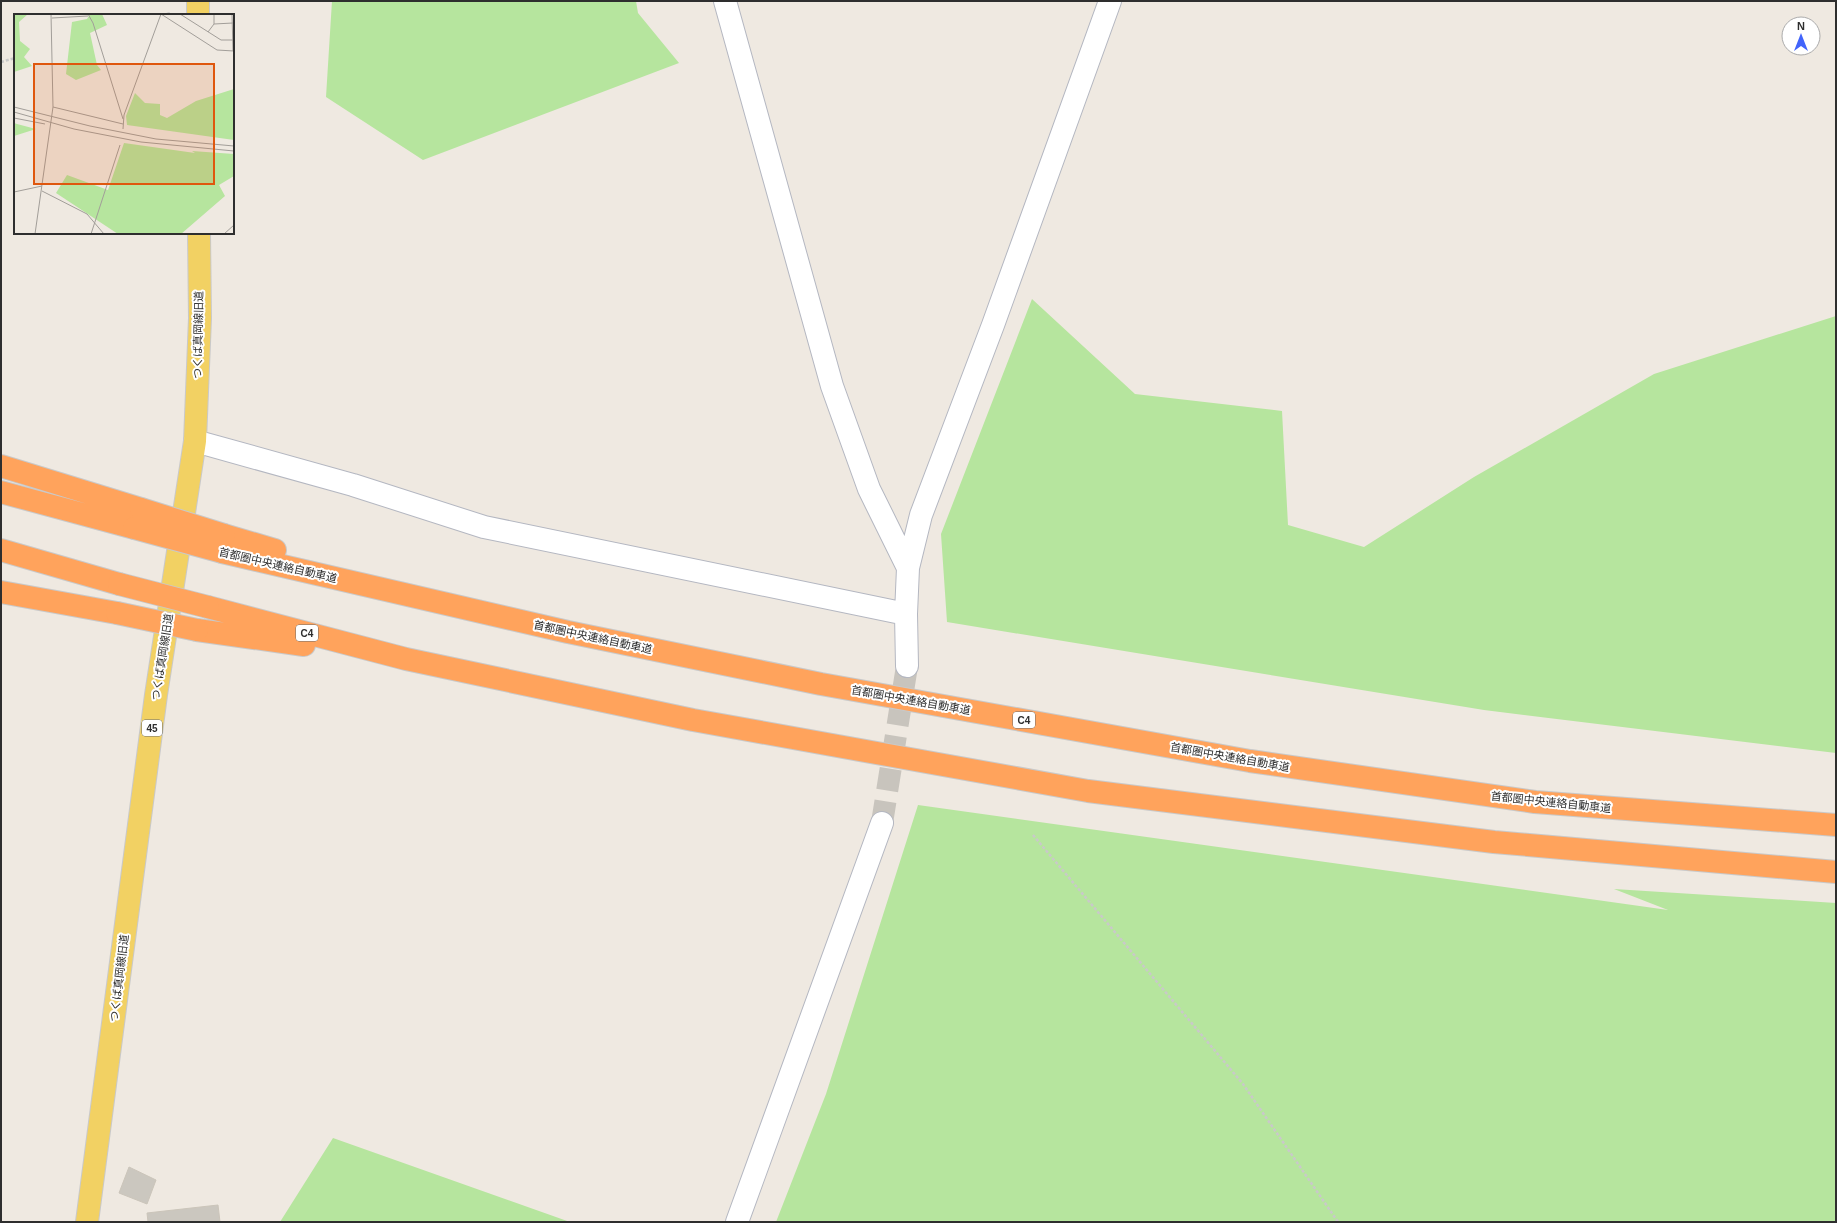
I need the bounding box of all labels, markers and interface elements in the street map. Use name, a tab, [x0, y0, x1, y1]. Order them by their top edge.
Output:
inset map	[14, 14, 234, 234]
north arrow	[1781, 16, 1821, 56]
text: N	[1797, 20, 1805, 32]
street label: つくば真岡線旧道	[191, 291, 205, 379]
street label: 首都圏中央連絡自動車道	[218, 546, 338, 584]
street label: つくば真岡線旧道	[149, 613, 175, 701]
street label: 首都圏中央連絡自動車道	[533, 619, 653, 655]
road number: C4	[296, 625, 318, 641]
street label: 首都圏中央連絡自動車道	[850, 684, 972, 716]
road number: C4	[1013, 712, 1035, 728]
road number: 45	[142, 720, 162, 736]
street label: 首都圏中央連絡自動車道	[1169, 741, 1291, 773]
street label: 首都圏中央連絡自動車道	[1490, 790, 1612, 814]
street label: つくば真岡線旧道	[108, 934, 130, 1022]

